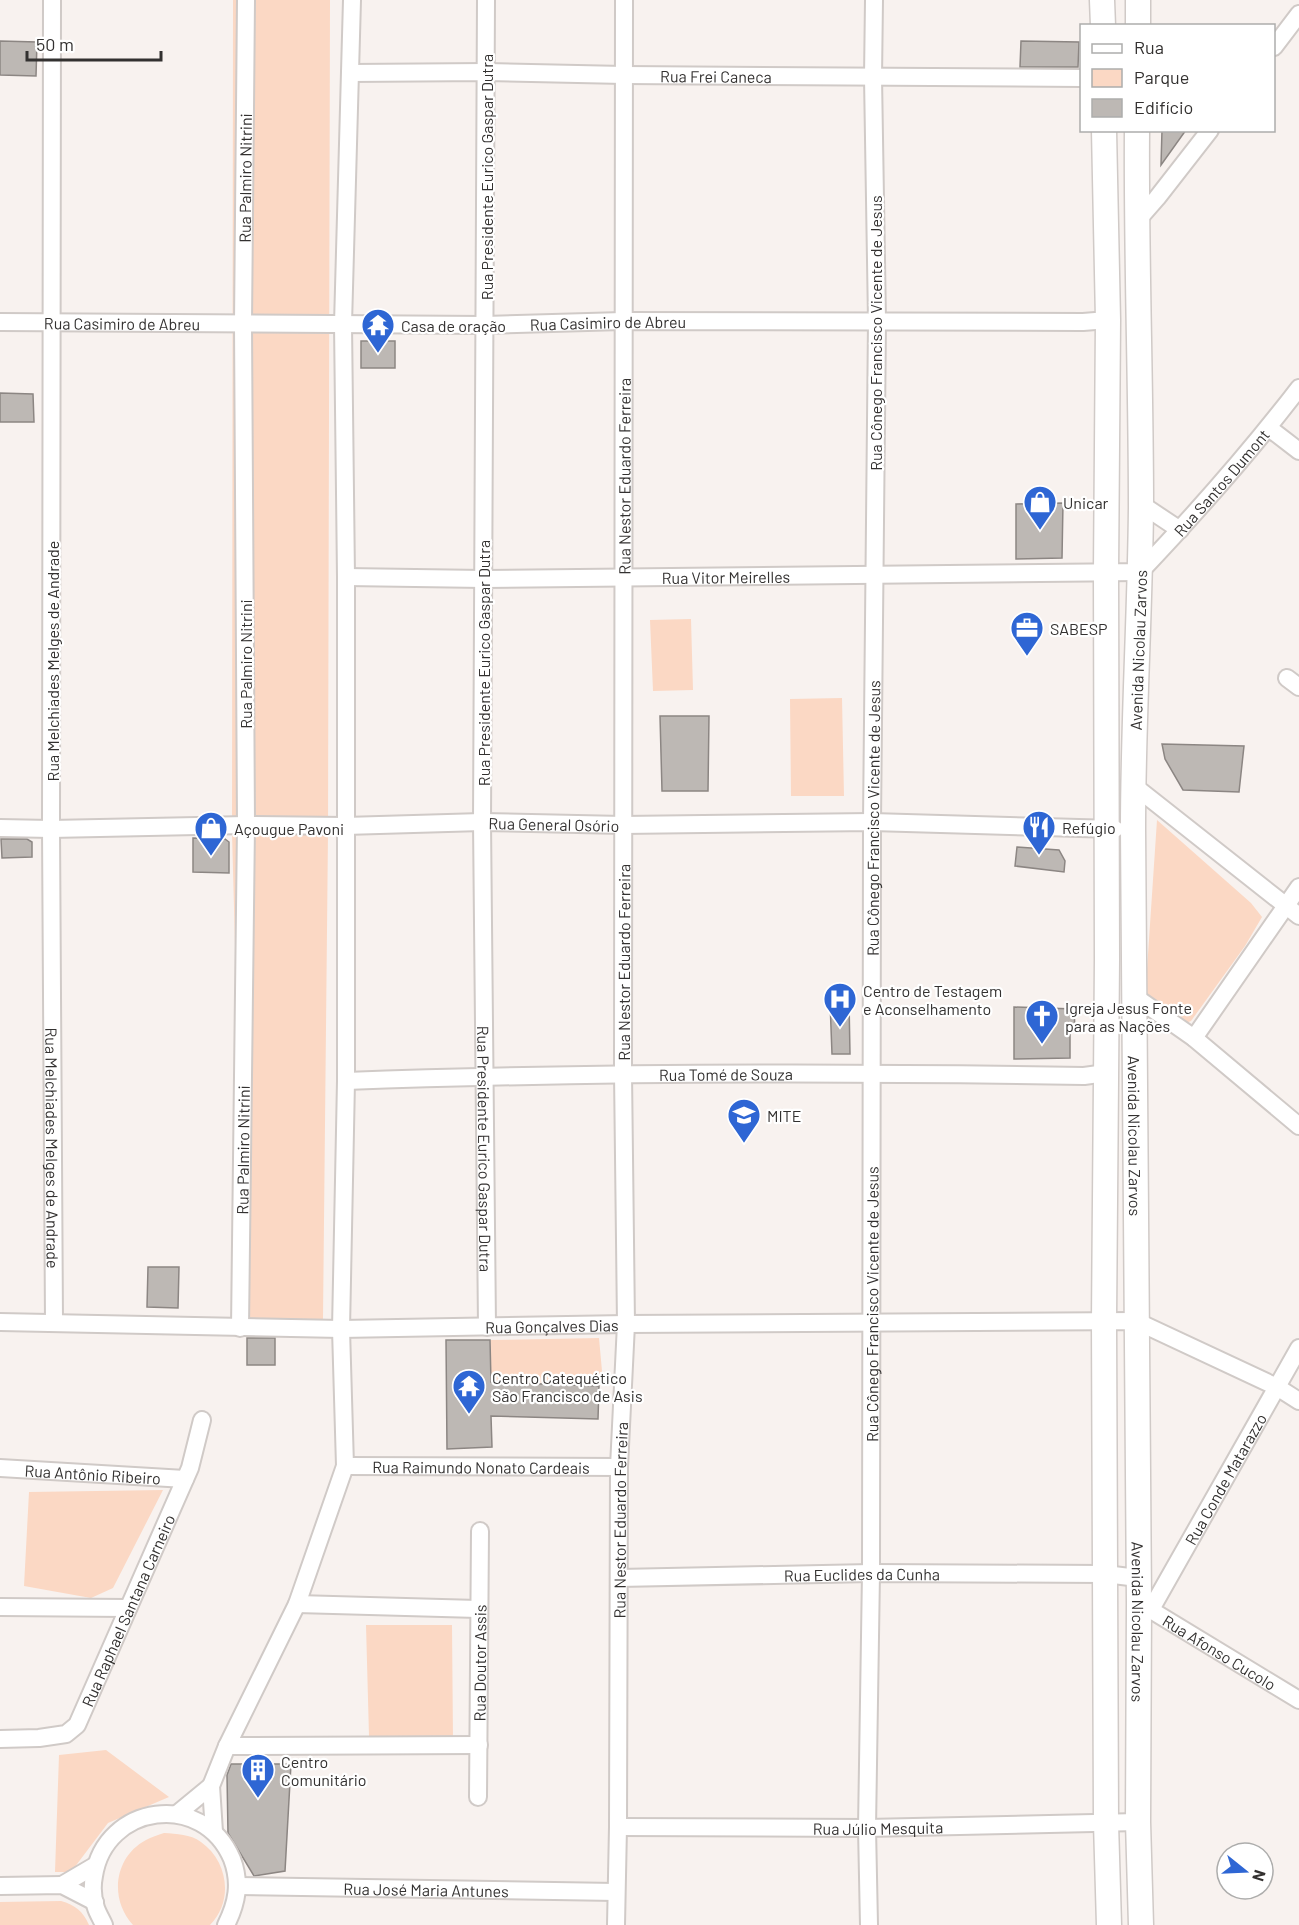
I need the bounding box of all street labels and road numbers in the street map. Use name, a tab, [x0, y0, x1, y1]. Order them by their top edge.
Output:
street label: Rua Presidente Eurico Gaspar Dutra	[477, 54, 496, 300]
street label: Rua Frei Caneca	[660, 66, 772, 85]
street label: Rua Palmiro Nitrini	[234, 113, 254, 243]
street label: Rua Cônego Francisco Vicente de Jesus	[866, 195, 885, 471]
street label: Rua Casimiro de Abreu	[530, 311, 686, 333]
street label: Rua Casimiro de Abreu	[44, 313, 200, 333]
street label: Rua Nestor Eduardo Ferreira	[614, 378, 633, 575]
street label: Rua Santos Dumont	[1169, 425, 1273, 540]
street label: Rua Presidente Eurico Gaspar Dutra	[474, 540, 493, 786]
street label: Rua Melchiades Melges de Andrade	[43, 541, 62, 781]
street label: Rua Vitor Meirelles	[662, 566, 790, 587]
street label: Avenida Nicolau Zarvos	[1126, 569, 1150, 731]
street label: Rua Palmiro Nitrini	[236, 599, 255, 729]
street label: Rua Cônego Francisco Vicente de Jesus	[862, 680, 883, 956]
street label: Rua General Osório	[488, 813, 620, 834]
street label: Rua Nestor Eduardo Ferreira	[614, 864, 633, 1061]
street label: Rua Presidente Eurico Gaspar Dutra	[475, 1026, 496, 1272]
street label: Rua Melchiades Melges de Andrade	[43, 1027, 63, 1269]
street label: Avenida Nicolau Zarvos	[1125, 1055, 1146, 1216]
street label: Rua Tomé de Souza	[659, 1064, 793, 1084]
street label: Rua Palmiro Nitrini	[232, 1085, 252, 1215]
street label: Rua Cônego Francisco Vicente de Jesus	[862, 1166, 881, 1442]
street label: Rua Gonçalves Dias	[485, 1315, 619, 1336]
street label: Rua Conde Matarazzo	[1180, 1410, 1270, 1548]
street label: Rua Nestor Eduardo Ferreira	[609, 1421, 631, 1618]
street label: Rua Raimundo Nonato Cardeais	[372, 1457, 590, 1476]
street label: Rua Antônio Ribeiro	[24, 1460, 162, 1487]
street label: Rua Raphael Santana Carneiro	[77, 1511, 178, 1709]
street label: Avenida Nicolau Zarvos	[1129, 1541, 1149, 1702]
street label: Rua Euclides da Cunha	[784, 1563, 940, 1584]
street label: Rua Doutor Assis	[469, 1604, 489, 1722]
street label: Rua Afonso Cucolo	[1160, 1610, 1280, 1693]
street label: Rua Júlio Mesquita	[813, 1817, 943, 1838]
street label: Rua José Maria Antunes	[343, 1878, 509, 1900]

